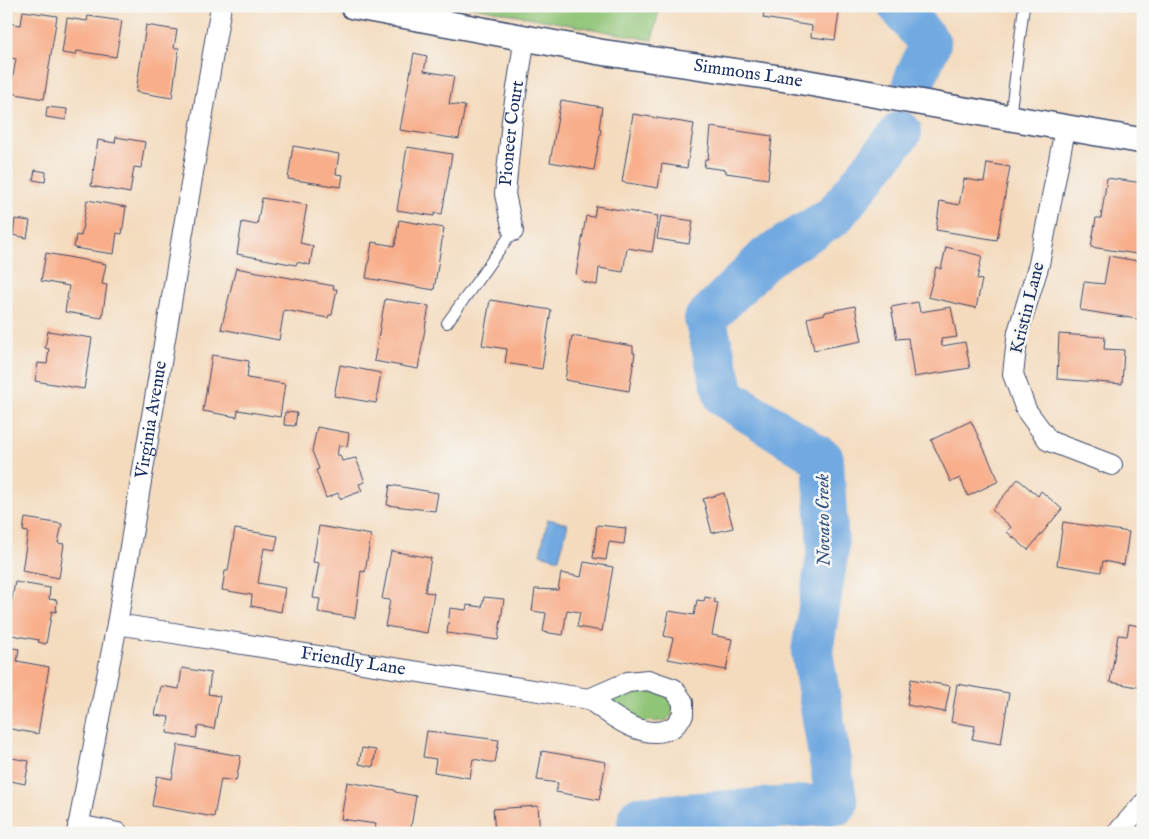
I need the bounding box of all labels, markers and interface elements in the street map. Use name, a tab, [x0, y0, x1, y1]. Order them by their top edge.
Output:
street label: Simmons Lane	[692, 54, 804, 93]
street label: Pioneer Court	[494, 79, 530, 187]
street label: Kristin Lane	[1006, 260, 1050, 356]
street label: Virginia Avenue	[130, 359, 173, 481]
water label: Novato Creek	[811, 473, 837, 566]
street label: Friendly Lane	[299, 642, 407, 681]

